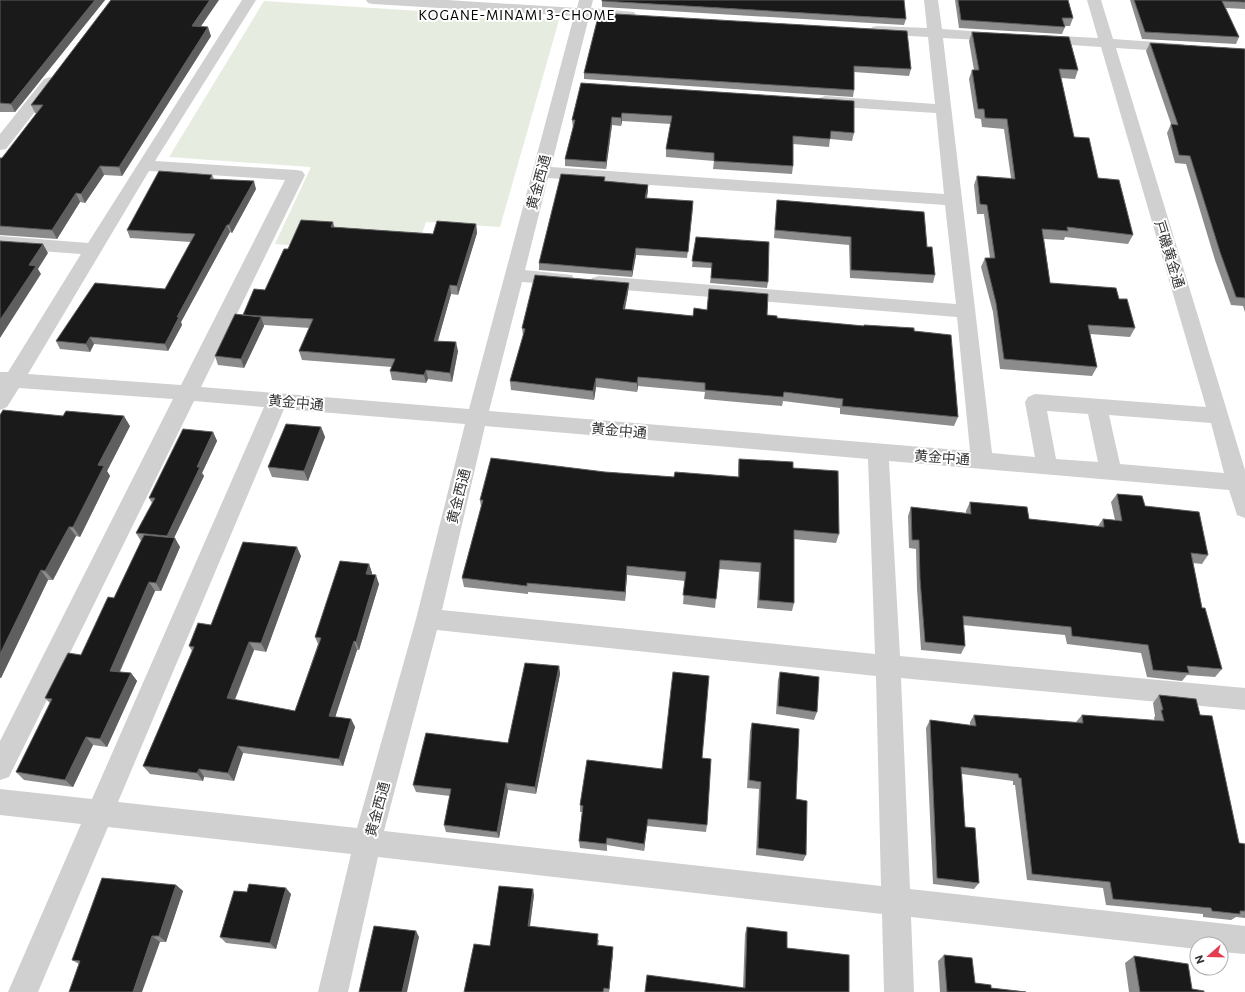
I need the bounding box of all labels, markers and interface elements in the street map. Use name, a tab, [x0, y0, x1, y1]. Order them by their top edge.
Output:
district label: KOGANE-MINAMI 3-CHOME	[419, 7, 615, 23]
street label: 黄金西通	[523, 153, 553, 211]
street label: 戸磯黄金通	[1152, 218, 1188, 290]
street label: 黄金中通	[267, 391, 325, 413]
street label: 黄金中通	[590, 419, 648, 441]
street label: 黄金中通	[913, 447, 971, 467]
street label: 黄金西通	[443, 467, 473, 525]
street label: 黄金西通	[362, 780, 392, 838]
north arrow	[1189, 936, 1229, 976]
text: N	[1192, 953, 1207, 966]

